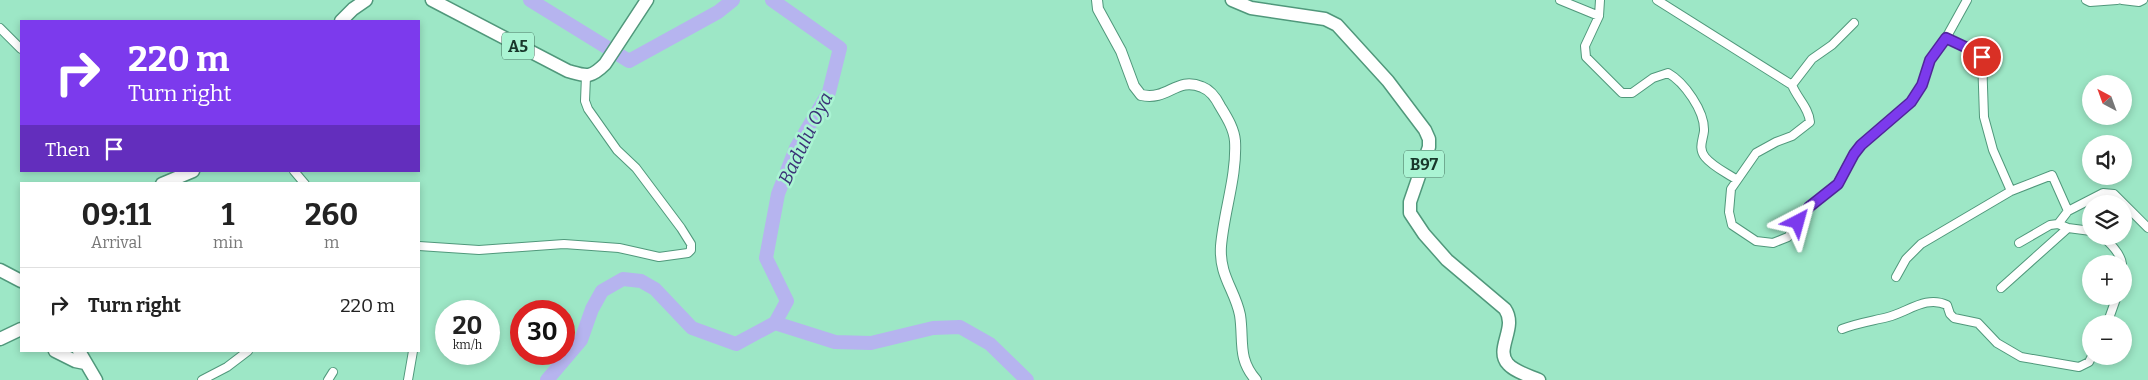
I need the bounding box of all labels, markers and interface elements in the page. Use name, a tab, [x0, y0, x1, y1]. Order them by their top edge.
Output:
road number: A5	[502, 32, 534, 59]
pin	[1961, 36, 2003, 78]
text: 220 m	[128, 38, 229, 80]
icon: right	[45, 40, 110, 105]
icon: arrive	[1968, 43, 1996, 71]
north arrow	[2082, 75, 2132, 125]
map controls	[2082, 75, 2132, 365]
text: Turn right	[128, 80, 231, 107]
water label: Badulu Oya	[773, 88, 838, 188]
icon: arrive	[100, 135, 128, 163]
button: sound	[2082, 135, 2132, 185]
text: Then	[45, 138, 90, 161]
road number: B97	[1404, 150, 1444, 178]
position arrow	[1771, 195, 1823, 247]
button: layers	[2082, 195, 2132, 245]
text: 09:11	[82, 197, 151, 233]
text: 1	[222, 197, 234, 233]
text: 260	[305, 197, 358, 233]
text: Arrival	[91, 233, 142, 252]
text: min	[213, 233, 243, 252]
text: m	[324, 233, 339, 252]
button: +	[2082, 255, 2132, 305]
icon: right	[45, 291, 73, 319]
text: Turn right	[88, 294, 181, 317]
text: 220 m	[340, 294, 395, 317]
speed limit sign: 30	[510, 300, 575, 365]
text: 20	[453, 311, 482, 341]
button: −	[2082, 315, 2132, 365]
text: km/h	[453, 338, 482, 352]

